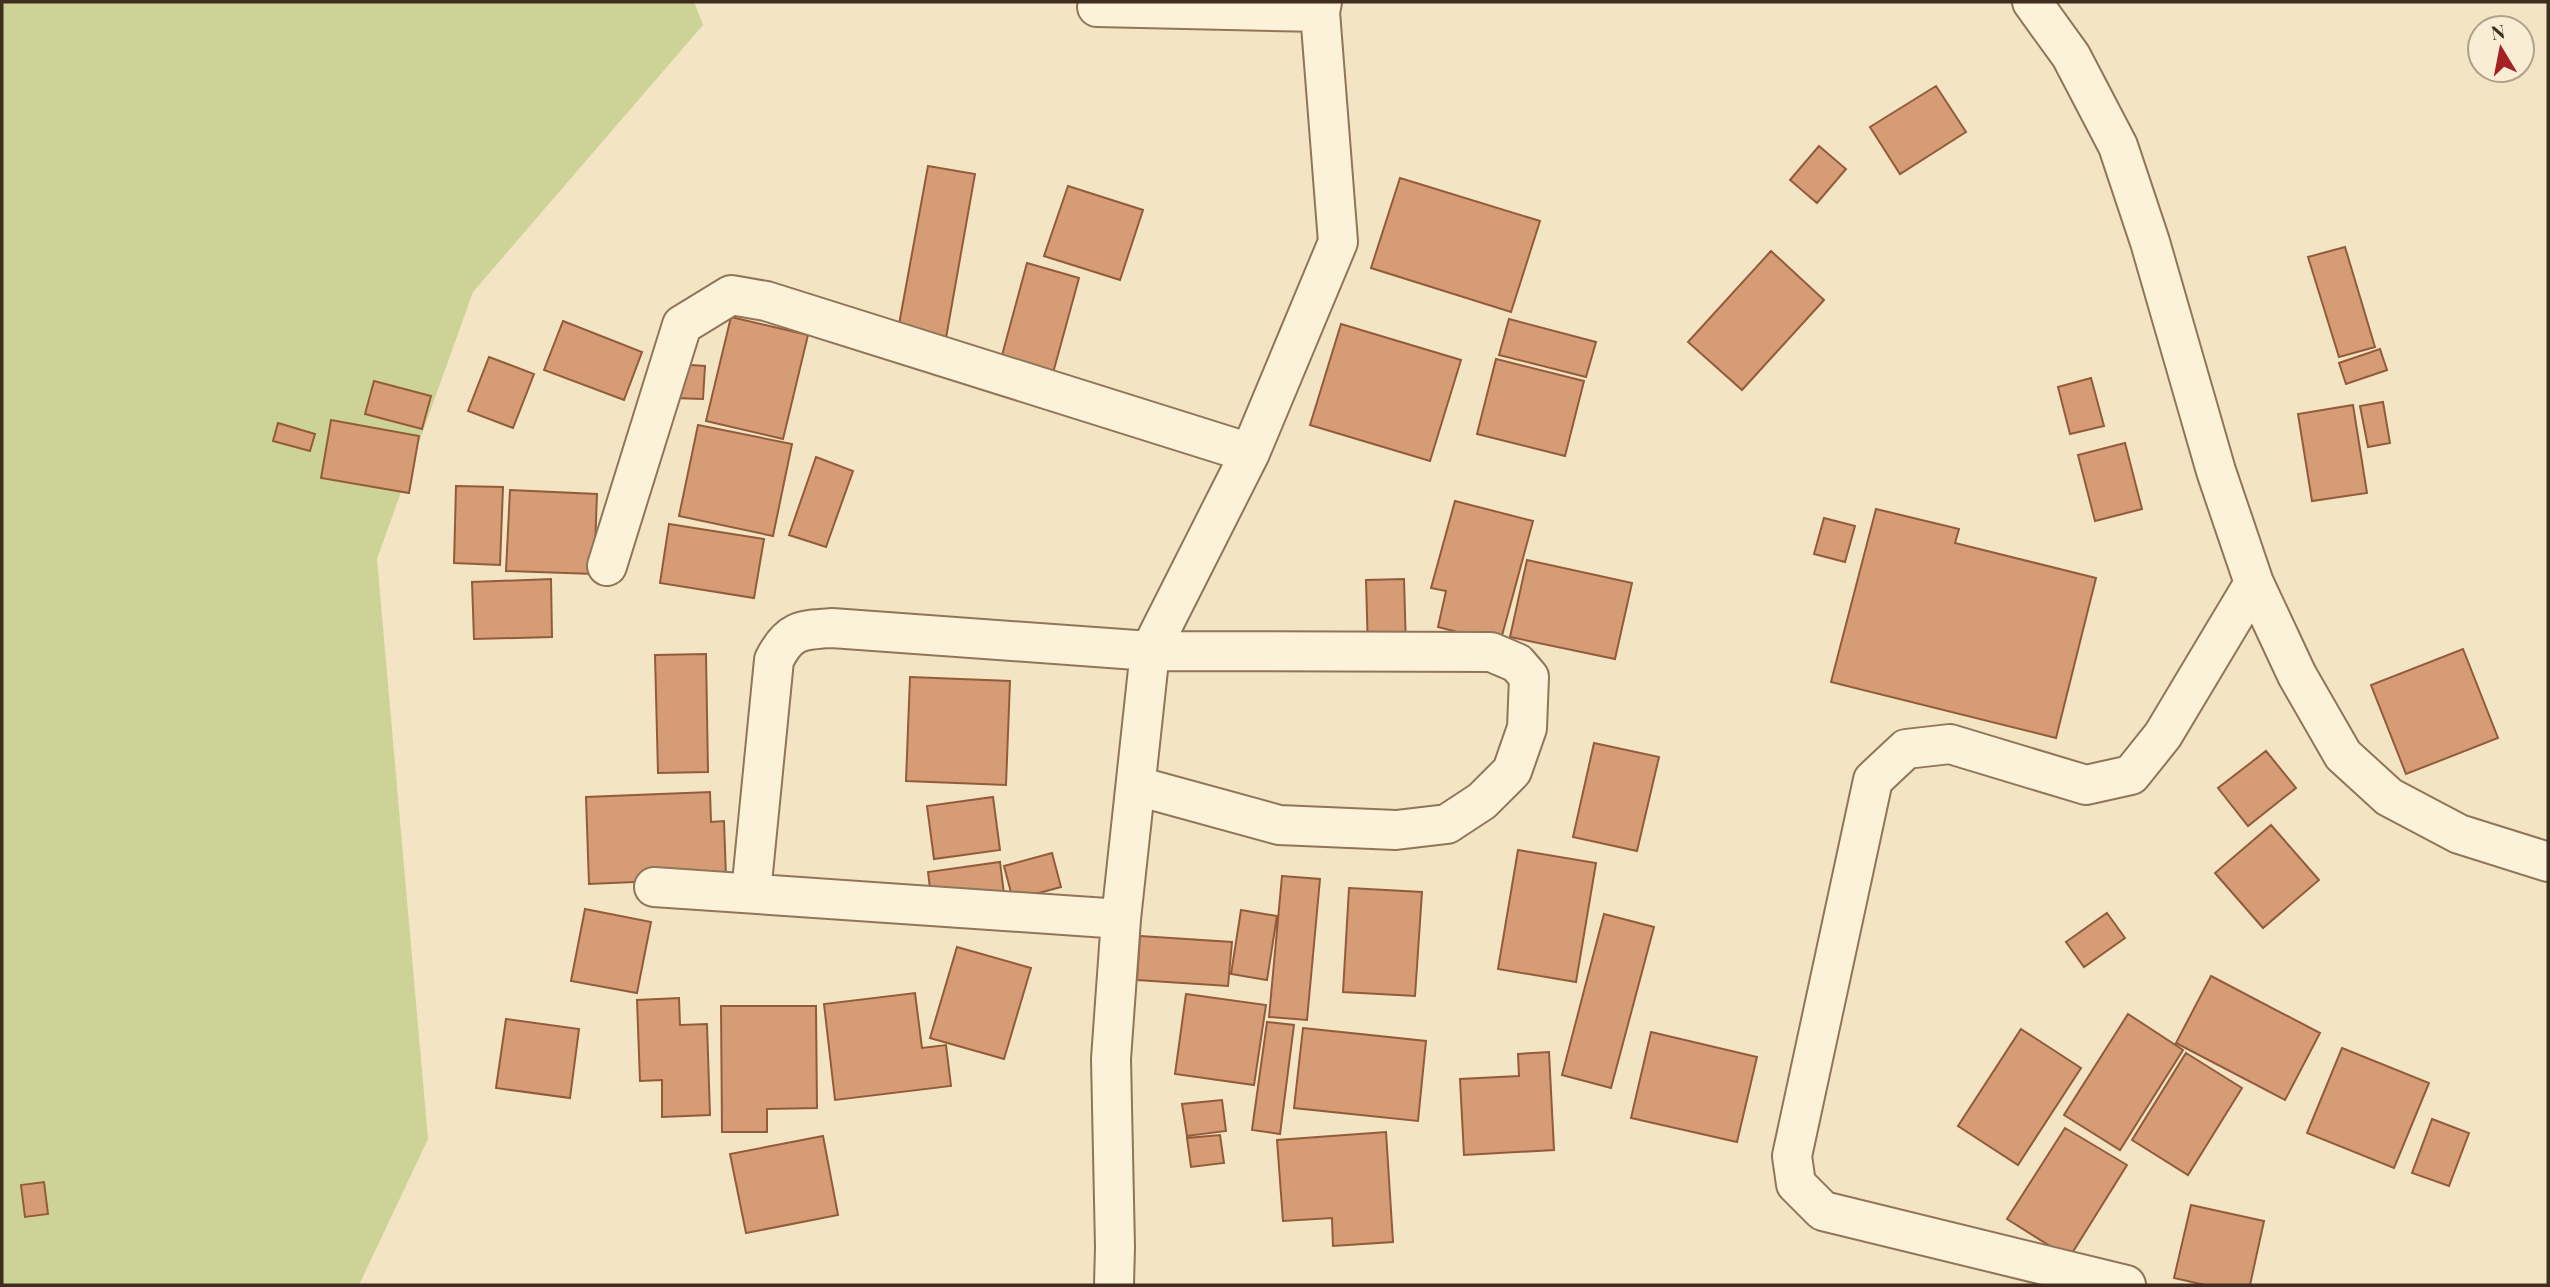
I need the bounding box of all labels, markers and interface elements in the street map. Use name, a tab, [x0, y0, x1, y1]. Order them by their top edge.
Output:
north arrow	[2466, 14, 2536, 84]
text: N	[2489, 17, 2507, 45]

